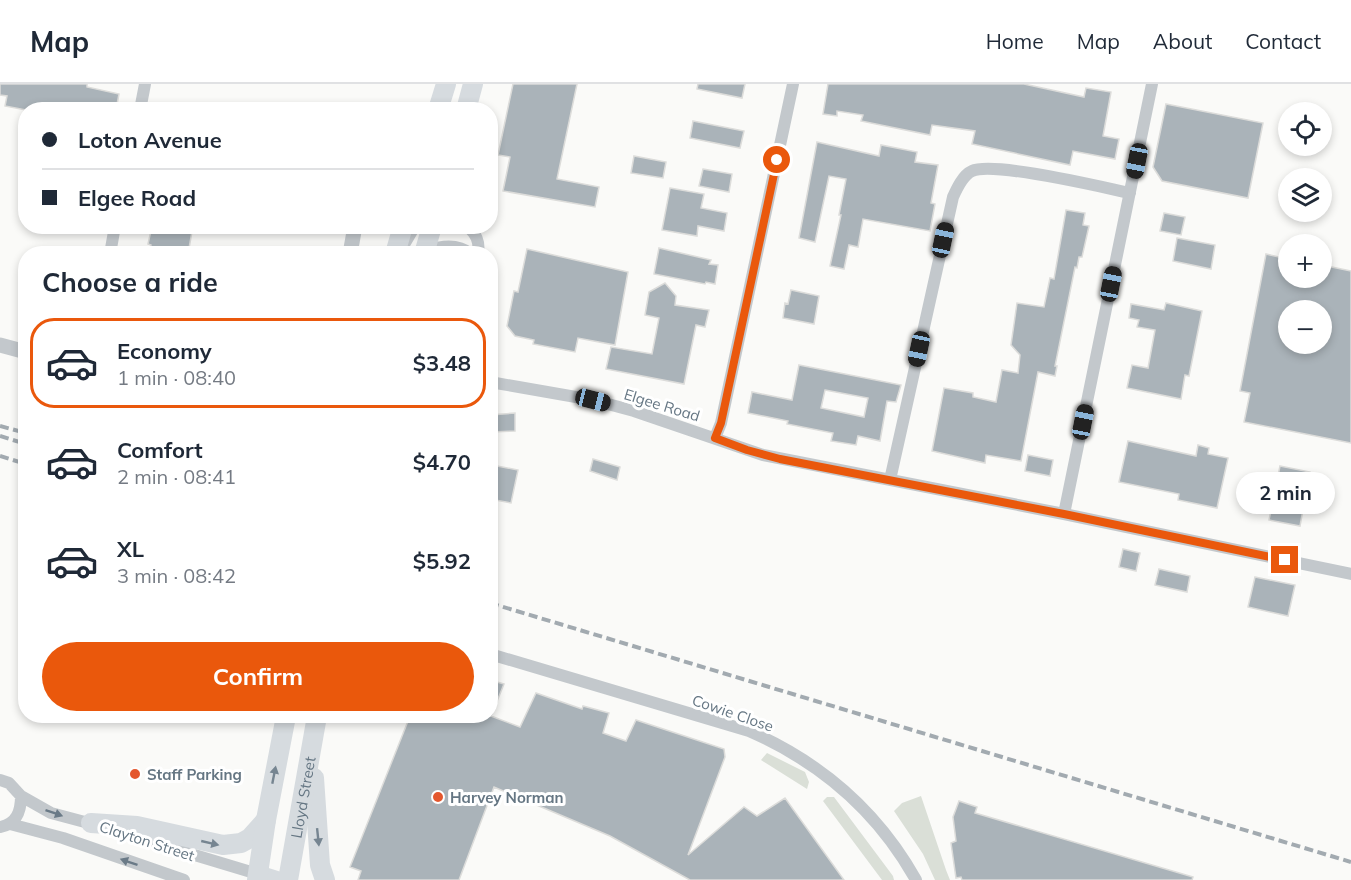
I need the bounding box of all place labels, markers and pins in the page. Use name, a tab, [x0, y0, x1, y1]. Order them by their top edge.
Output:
place label: Staff Parking	[147, 765, 242, 784]
marker: Staff Parking	[128, 767, 142, 781]
place label: Harvey Norman	[450, 788, 564, 807]
marker: Harvey Norman	[431, 790, 445, 804]

